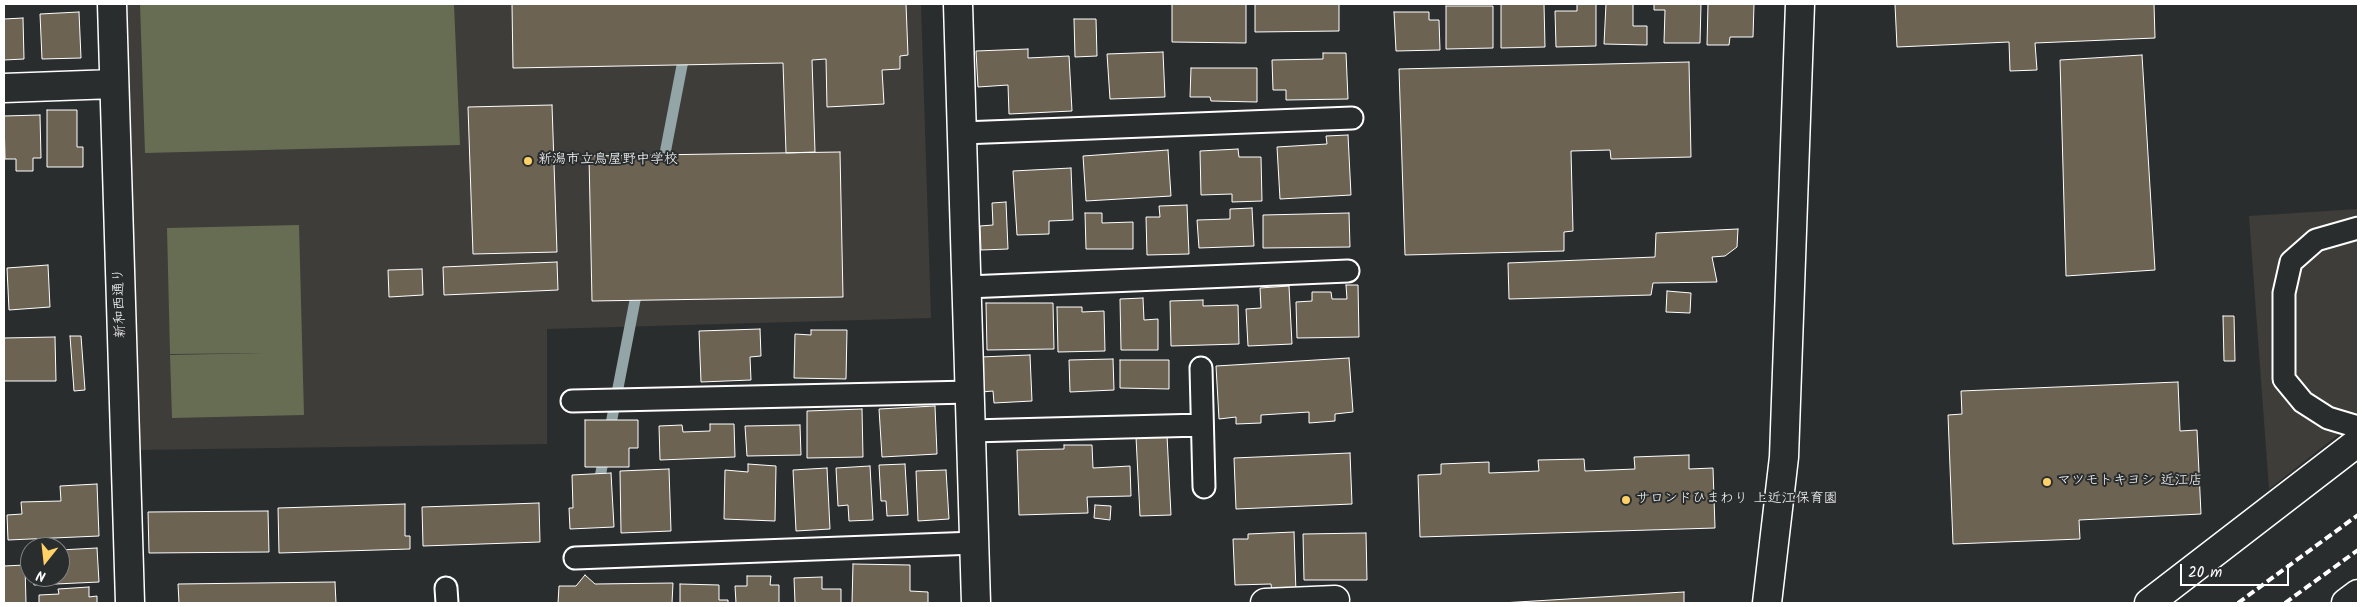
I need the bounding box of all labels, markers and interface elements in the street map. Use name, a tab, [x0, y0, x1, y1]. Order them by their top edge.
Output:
place label: 新潟市立鳥屋野中学校	[538, 153, 678, 169]
marker: 新潟市立鳥屋野中学校	[522, 155, 534, 167]
street label: 新和西通り	[111, 268, 131, 338]
place label: マツモトキヨシ 近江店	[2057, 474, 2203, 490]
marker: マツモトキヨシ 近江店	[2041, 476, 2053, 488]
place label: サロンドひまわり 上近江保育園	[1636, 492, 1838, 508]
marker: サロンドひまわり 上近江保育園	[1620, 494, 1632, 506]
north arrow	[20, 537, 70, 587]
scale bar	[2182, 554, 2291, 586]
text: 20 m	[2188, 561, 2222, 585]
text: N	[34, 564, 48, 587]

